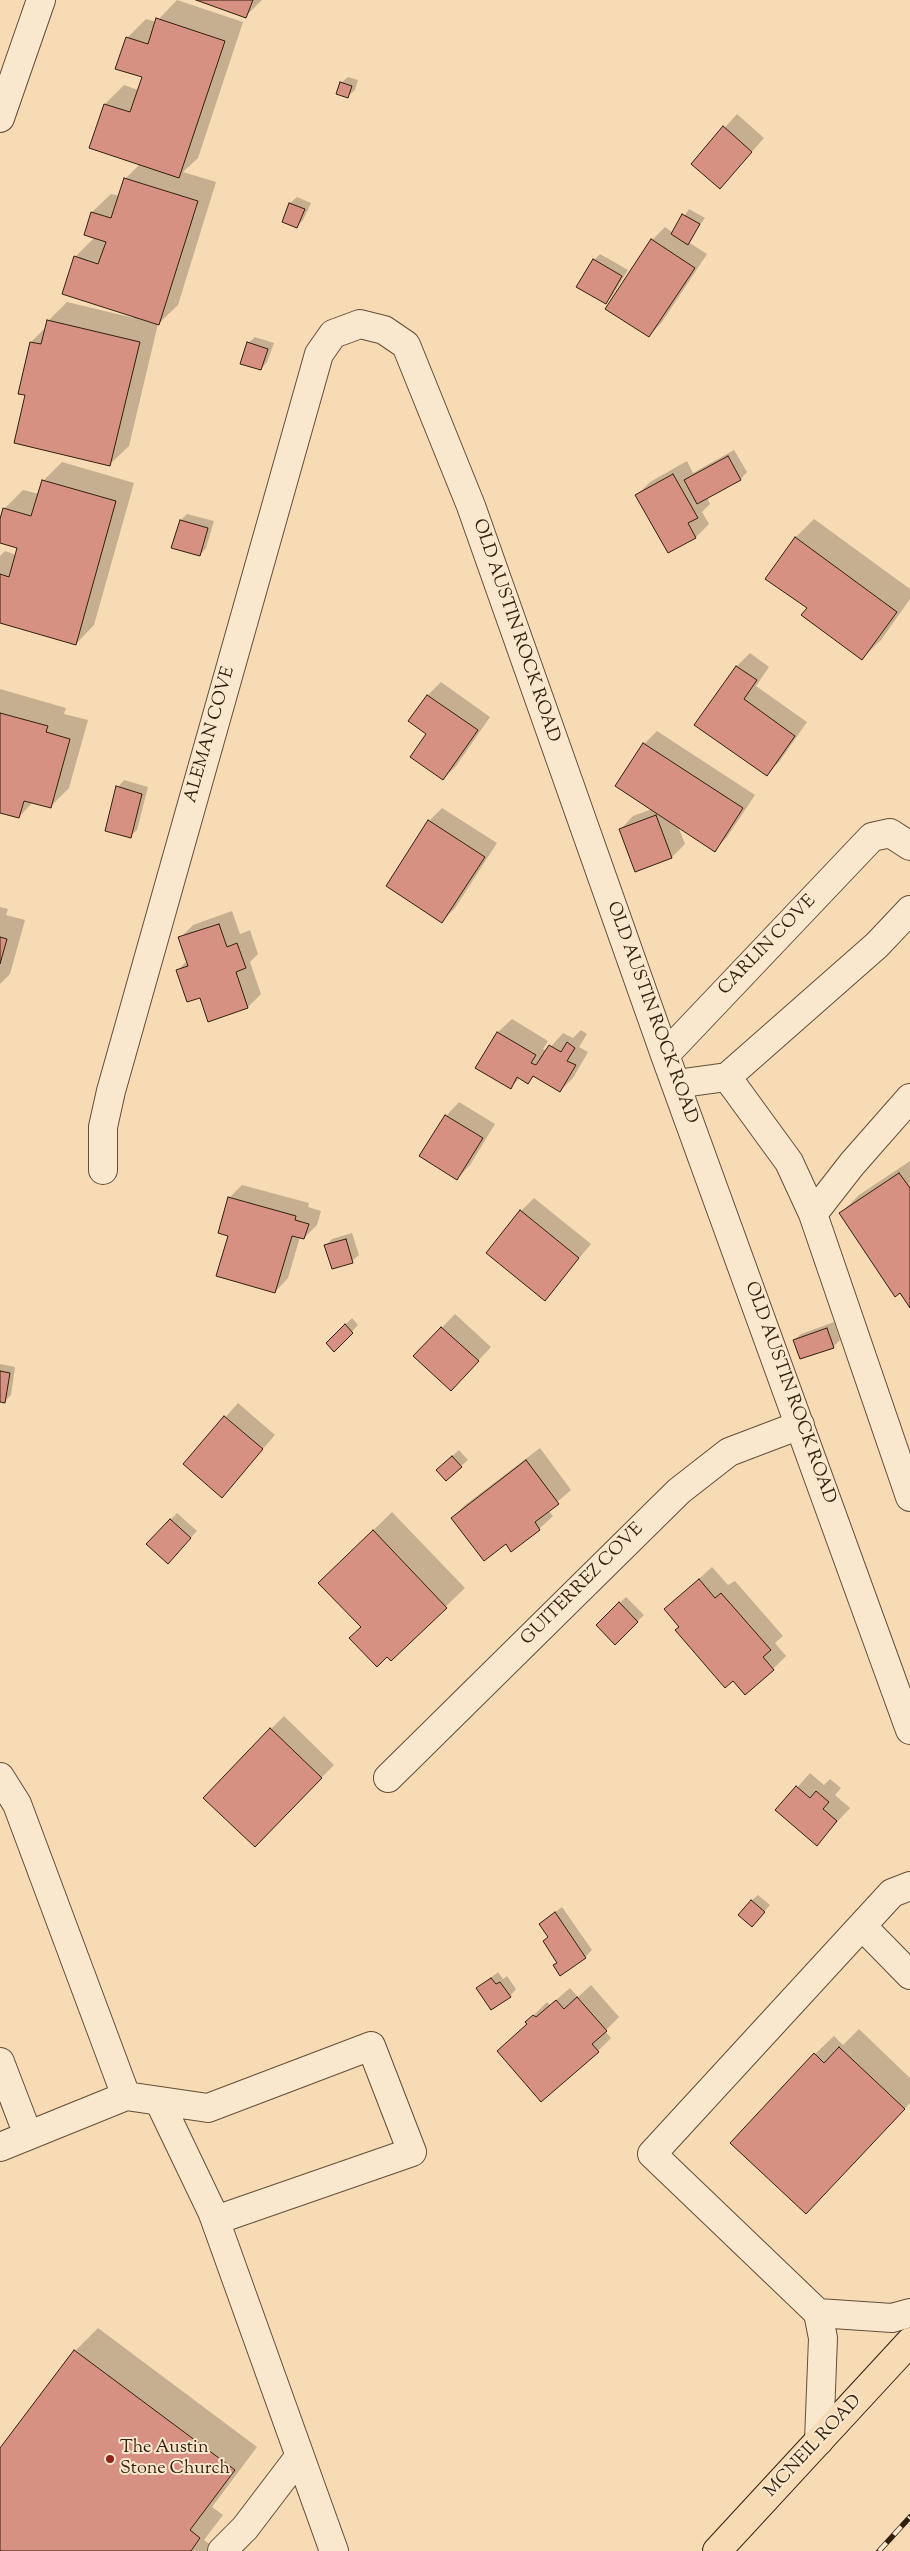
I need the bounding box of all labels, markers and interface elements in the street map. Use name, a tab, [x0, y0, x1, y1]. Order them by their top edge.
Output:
street label: OLD AUSTIN ROCK ROAD	[467, 516, 563, 746]
street label: ALEMAN COVE	[181, 664, 241, 806]
street label: CARLIN COVE	[715, 891, 821, 1001]
street label: OLD AUSTIN ROCK ROAD	[601, 899, 701, 1127]
street label: OLD AUSTIN ROCK ROAD	[739, 1279, 839, 1507]
street label: GUITERREZ COVE	[517, 1519, 649, 1651]
street label: MCNEIL ROAD	[761, 2391, 867, 2503]
place label: The Austin Stone Church	[120, 2438, 230, 2480]
marker: The Austin Stone Church	[104, 2453, 116, 2465]

